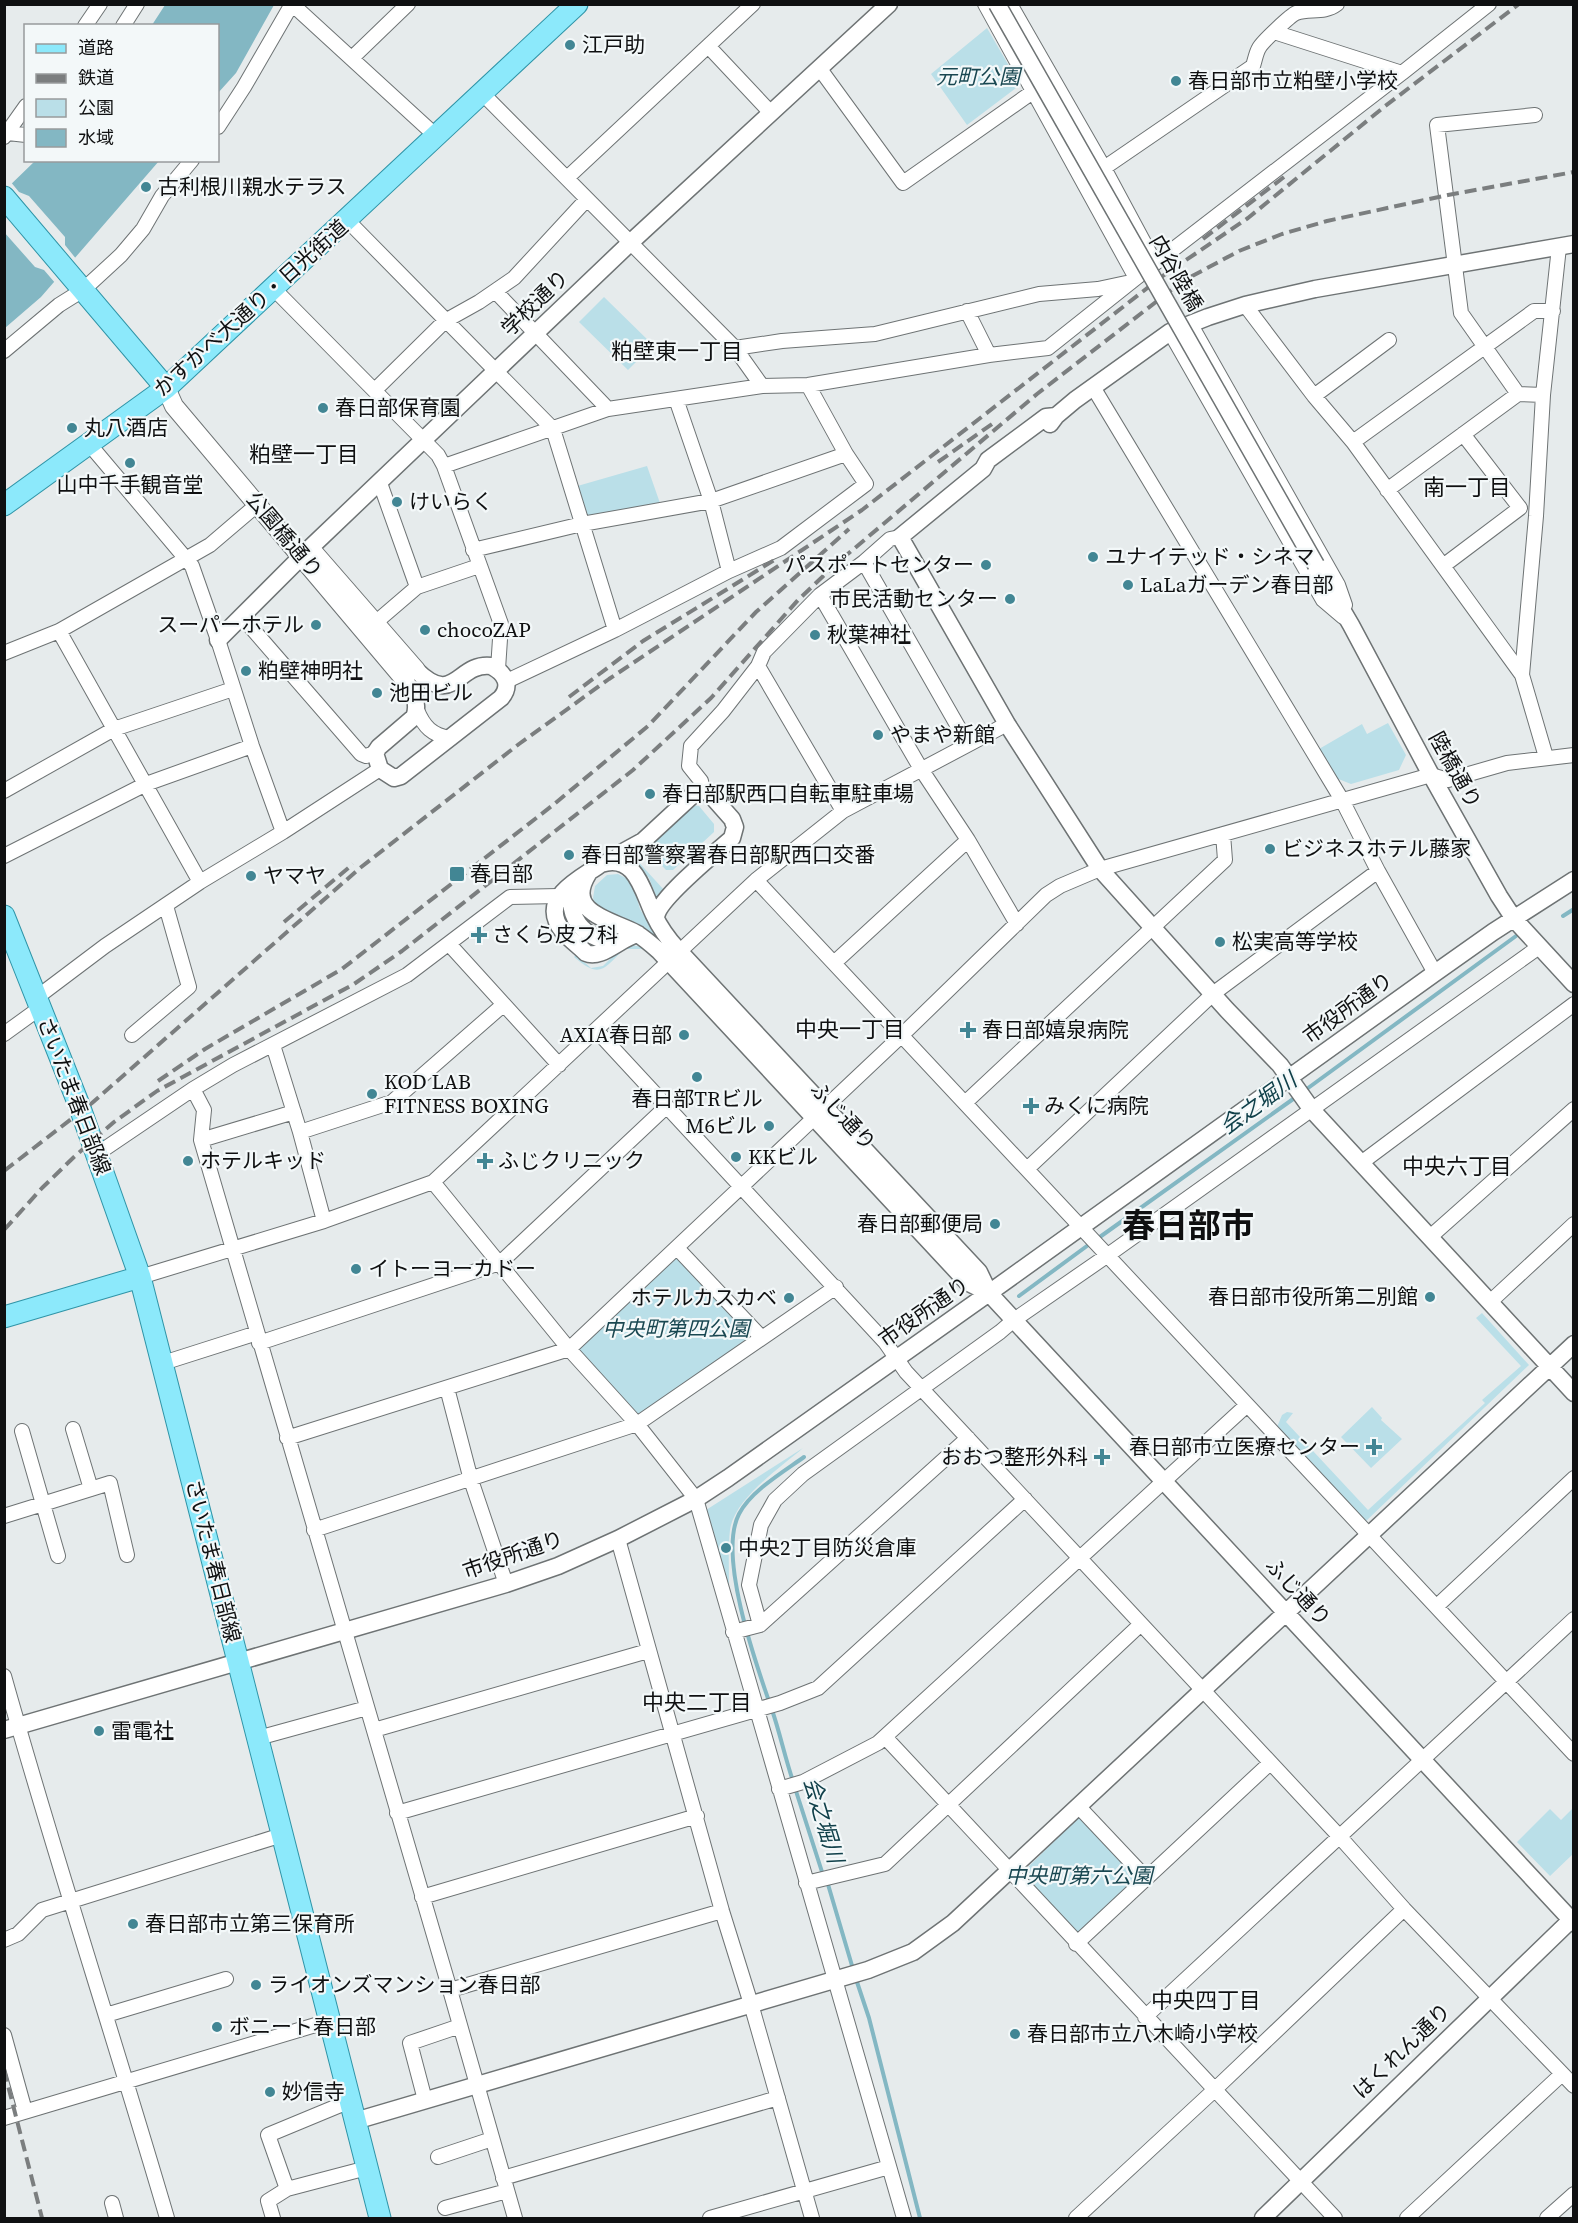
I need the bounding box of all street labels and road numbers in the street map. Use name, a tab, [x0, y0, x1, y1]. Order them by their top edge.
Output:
street label: かすかべ大通り・日光街道	[147, 213, 354, 403]
street label: 内谷陸橋	[1143, 229, 1210, 316]
street label: 学校通り	[494, 263, 575, 342]
street label: 公園橋通り	[240, 485, 329, 584]
street label: 陸橋通り	[1422, 726, 1488, 814]
street label: 市役所通り	[1297, 965, 1399, 1050]
street label: さいたま春日部線	[31, 1012, 118, 1179]
street label: ふじ通り	[804, 1075, 883, 1156]
street label: 市役所通り	[872, 1270, 975, 1354]
street label: さいたま春日部線	[179, 1476, 248, 1646]
street label: 市役所通り	[458, 1524, 567, 1585]
street label: ふじ通り	[1259, 1551, 1338, 1632]
street label: はくれん通り	[1346, 1996, 1457, 2105]

